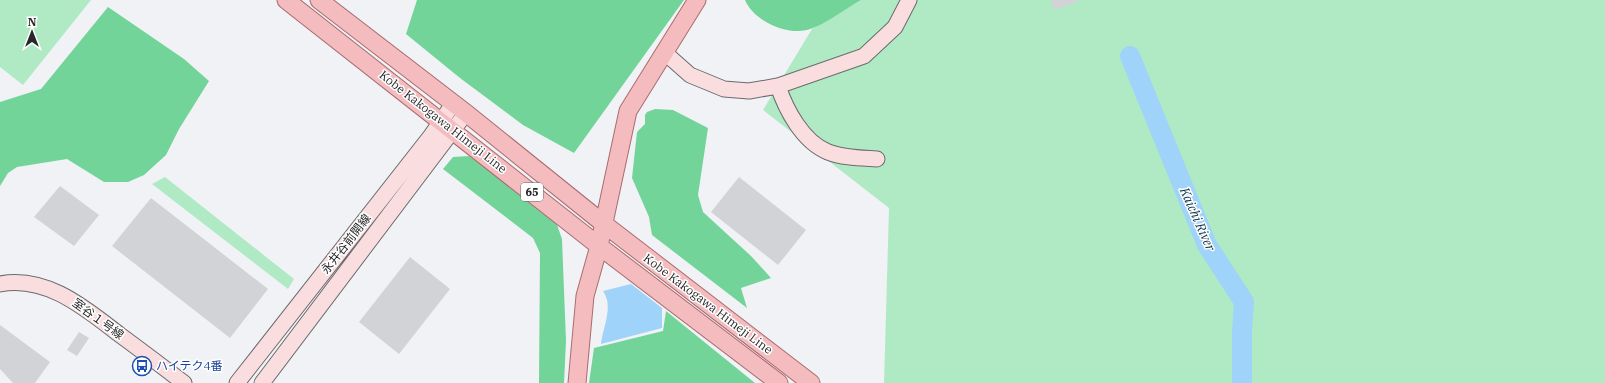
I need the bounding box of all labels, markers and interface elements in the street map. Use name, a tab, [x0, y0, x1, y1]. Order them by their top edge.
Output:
north arrow	[12, 12, 52, 52]
text: N	[28, 15, 37, 29]
street label: Kobe Kakogawa Himeji Line	[377, 67, 510, 176]
road number: 65	[521, 183, 543, 201]
water label: Kaichi River	[1176, 184, 1219, 254]
street label: 永井谷前開線	[318, 211, 374, 277]
street label: Kobe Kakogawa Himeji Line	[641, 250, 776, 357]
street label: 室谷１号線	[70, 295, 127, 342]
bus stop icon: ハイテク4番	[131, 355, 153, 377]
place label: ハイテク4番	[156, 358, 223, 373]

